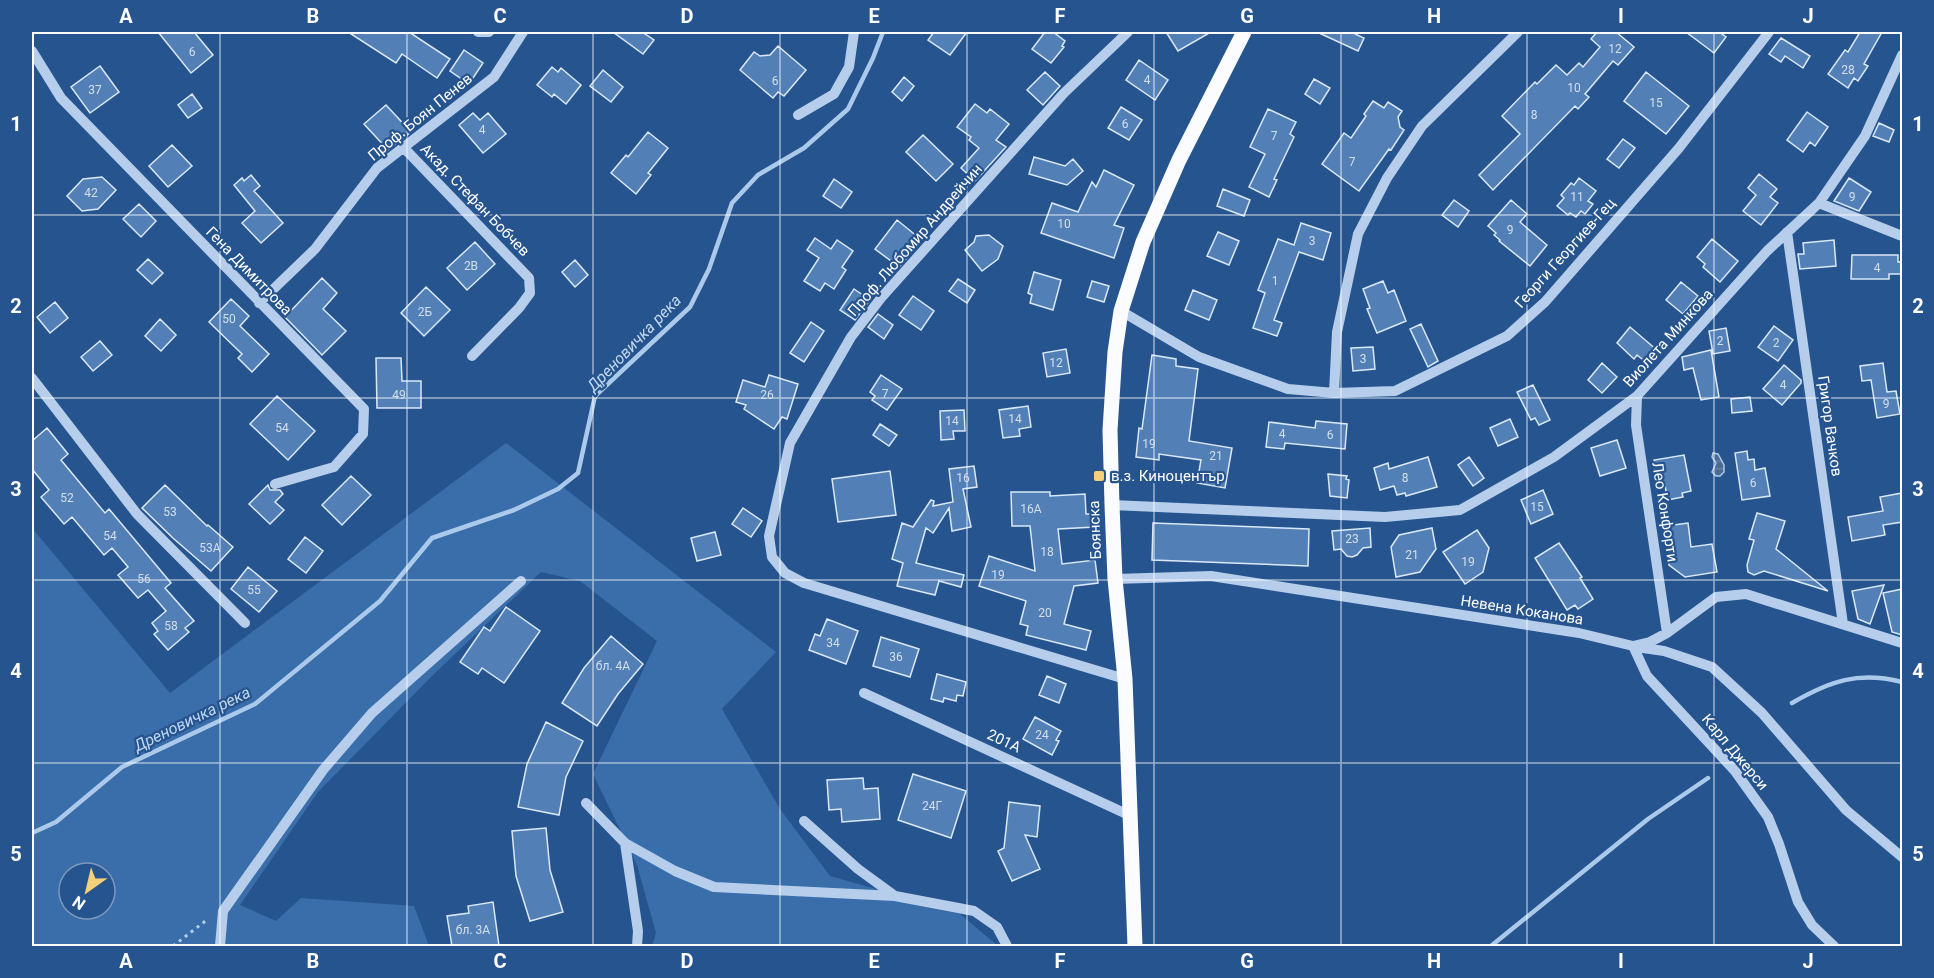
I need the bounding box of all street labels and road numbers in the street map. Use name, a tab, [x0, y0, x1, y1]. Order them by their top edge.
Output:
street label: Проф. Боян Пенев	[364, 70, 476, 164]
street label: Акад. Стефан Бобчев	[417, 140, 533, 260]
street label: Проф. Любомир Андрейчин	[844, 160, 986, 320]
street label: Георги Георгиев-Гец	[1511, 194, 1619, 312]
street label: Гена Димитрова	[202, 223, 296, 319]
street label: Виолета Минкова	[1619, 285, 1717, 391]
street label: Григор Вачков	[1814, 374, 1846, 478]
street label: Лео Конфорти	[1648, 461, 1682, 563]
street label: Боянска	[1085, 500, 1105, 560]
street label: Невена Коканова	[1459, 591, 1585, 629]
street label: Карл Джерси	[1698, 710, 1772, 794]
street label: 201А	[984, 725, 1024, 757]

